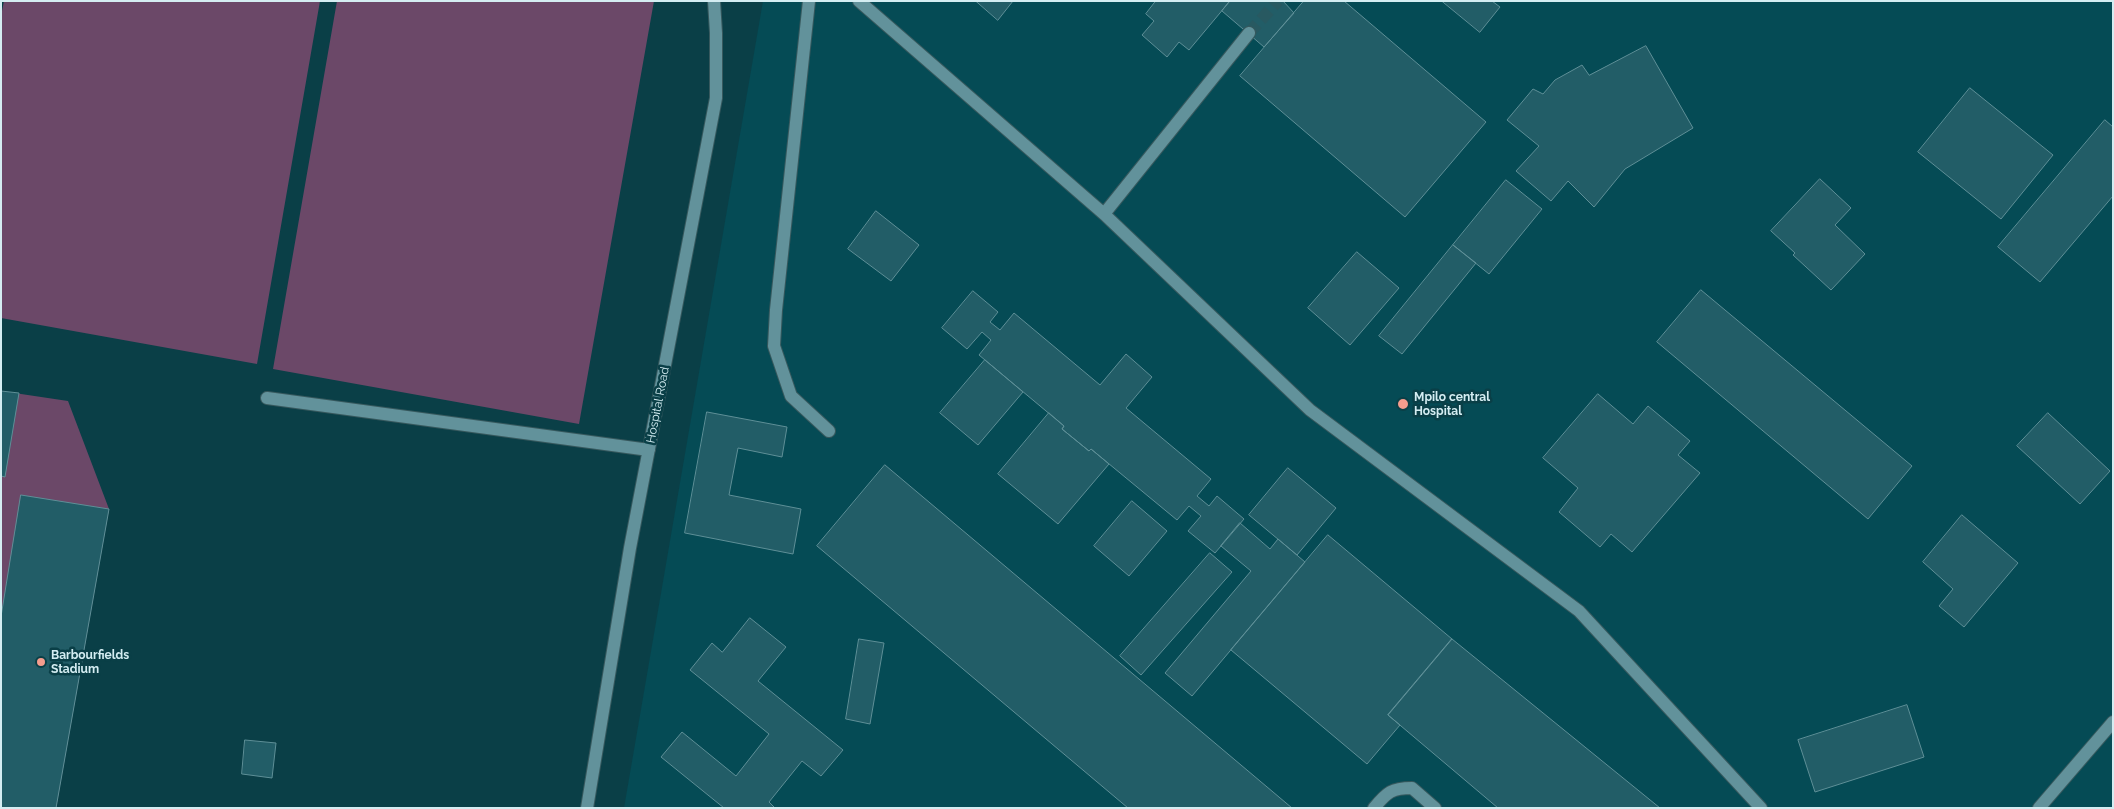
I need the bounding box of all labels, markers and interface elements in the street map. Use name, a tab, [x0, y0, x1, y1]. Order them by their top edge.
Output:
street label: Hospital Road	[644, 366, 672, 444]
place label: Mpilo central Hospital	[1414, 390, 1490, 418]
marker: Mpilo central Hospital	[1396, 397, 1410, 411]
place label: Barbourfields Stadium	[51, 648, 129, 676]
marker: Barbourfields Stadium	[35, 656, 47, 668]

